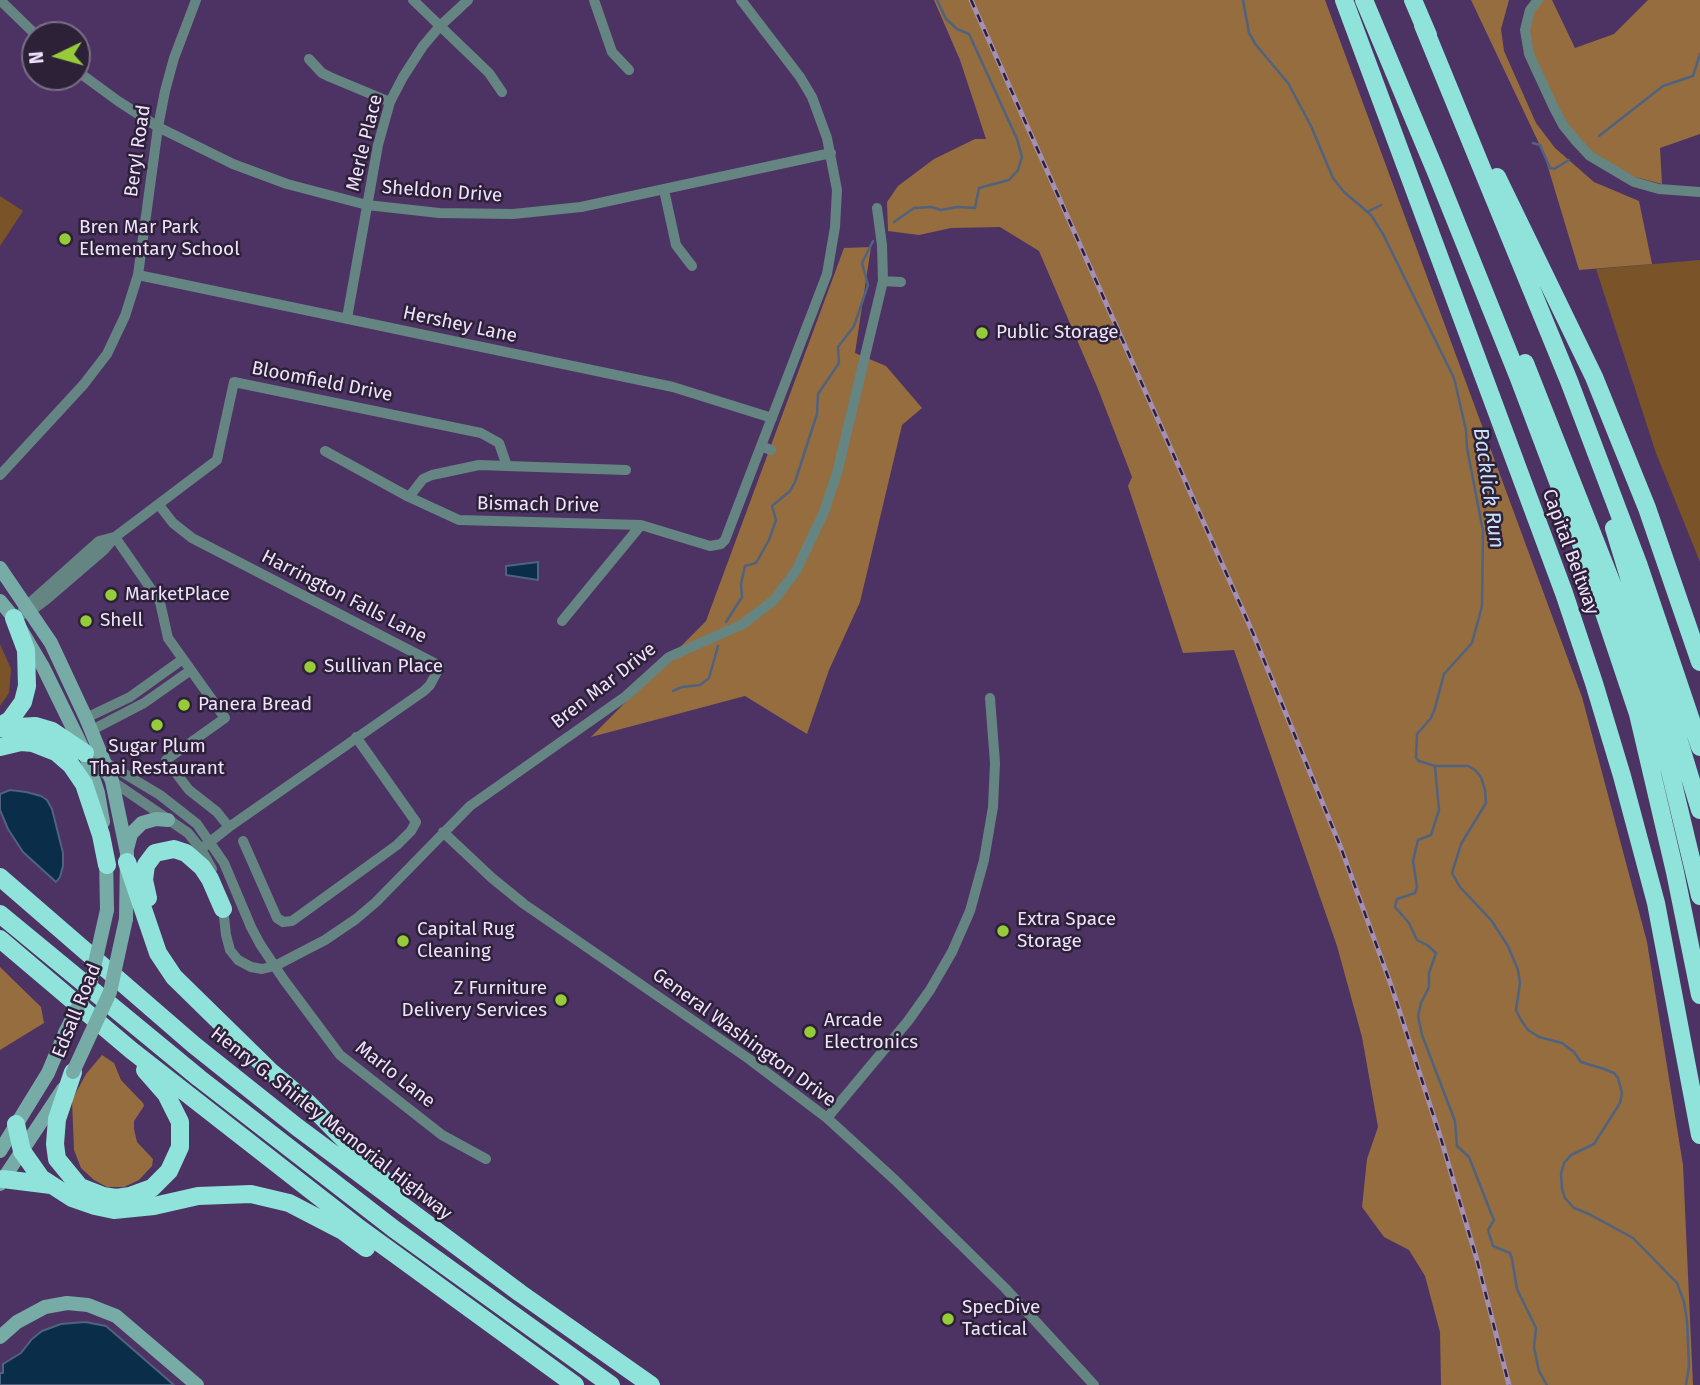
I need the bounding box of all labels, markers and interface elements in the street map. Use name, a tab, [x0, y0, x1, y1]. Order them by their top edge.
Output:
north arrow	[21, 21, 91, 91]
text: N	[25, 50, 49, 65]
street label: Merle Place	[342, 92, 388, 194]
street label: Beryl Road	[120, 103, 156, 199]
street label: Sheldon Drive	[381, 176, 503, 208]
place label: Bren Mar Park Elementary School	[79, 217, 240, 261]
marker: Bren Mar Park Elementary School	[57, 231, 73, 247]
street label: Hershey Lane	[401, 302, 519, 348]
place label: Public Storage	[996, 322, 1119, 344]
marker: Public Storage	[974, 325, 990, 341]
street label: Bloomfield Drive	[250, 357, 394, 407]
water label: Backlick Run	[1467, 426, 1509, 550]
street label: Capital Beltway	[1537, 486, 1603, 618]
street label: Bismach Drive	[477, 493, 599, 517]
street label: Harrington Falls Lane	[257, 545, 431, 649]
place label: MarketPlace	[125, 584, 230, 606]
marker: MarketPlace	[103, 587, 119, 603]
place label: Shell	[100, 610, 143, 632]
marker: Shell	[78, 613, 94, 629]
street label: Bren Mar Drive	[547, 638, 661, 734]
place label: Sullivan Place	[324, 656, 443, 678]
marker: Sullivan Place	[302, 659, 318, 675]
place label: Panera Bread	[198, 694, 312, 716]
marker: Panera Bread	[176, 697, 192, 713]
marker: Sugar Plum Thai Restaurant	[149, 717, 165, 733]
place label: Sugar Plum Thai Restaurant	[89, 736, 225, 780]
place label: Extra Space Storage	[1017, 909, 1116, 953]
place label: Capital Rug Cleaning	[417, 919, 514, 963]
marker: Extra Space Storage	[995, 923, 1011, 939]
marker: Capital Rug Cleaning	[395, 933, 411, 949]
street label: Edsall Road	[48, 960, 106, 1062]
street label: General Washington Drive	[648, 964, 840, 1112]
place label: Z Furniture Delivery Services	[401, 978, 547, 1022]
marker: Z Furniture Delivery Services	[553, 992, 569, 1008]
place label: Arcade Electronics	[824, 1010, 918, 1054]
street label: Henry G. Shirley Memorial Highway	[206, 1023, 456, 1225]
marker: Arcade Electronics	[802, 1024, 818, 1040]
street label: Marlo Lane	[350, 1037, 440, 1113]
place label: SpecDive Tactical	[962, 1297, 1040, 1341]
marker: SpecDive Tactical	[940, 1311, 956, 1327]

